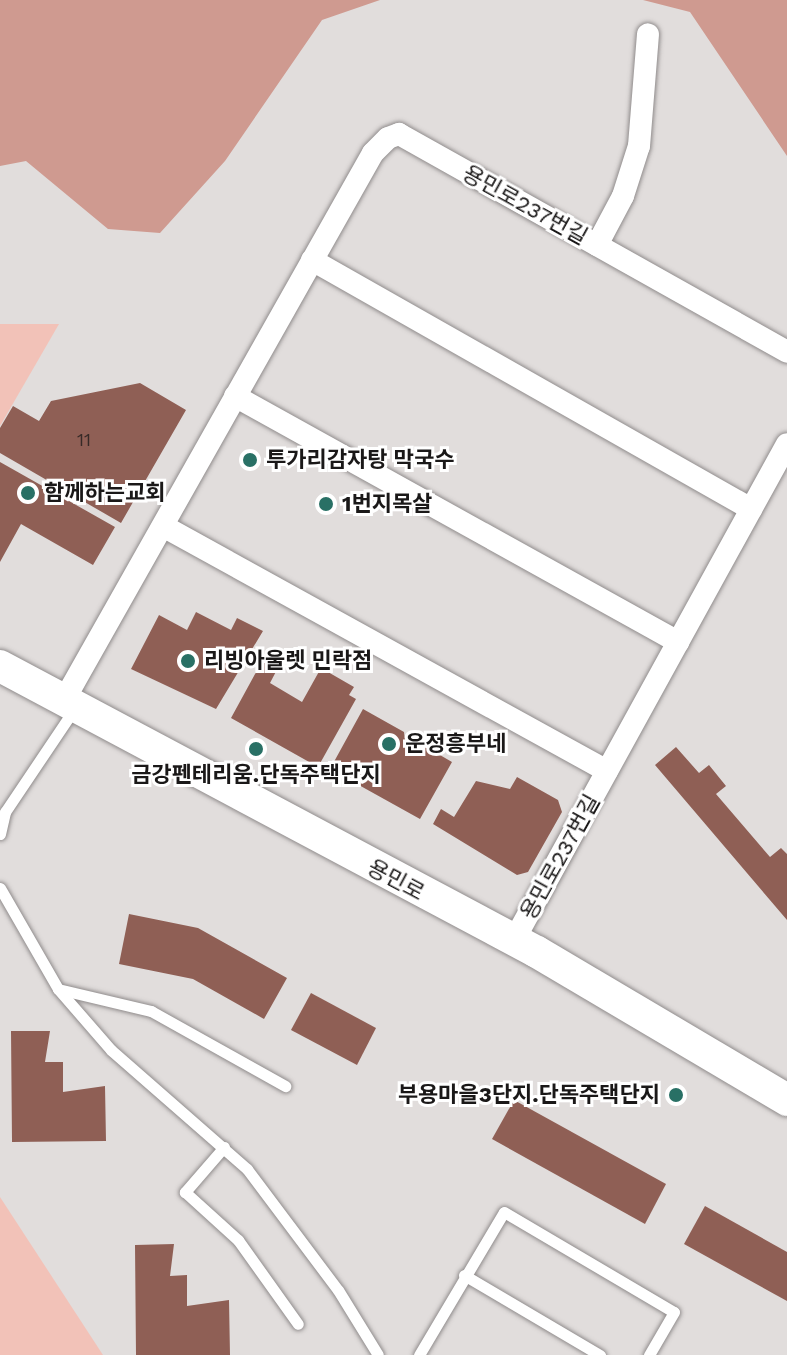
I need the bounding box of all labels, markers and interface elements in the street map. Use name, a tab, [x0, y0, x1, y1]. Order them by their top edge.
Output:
street label: 용민로237번길	[458, 160, 592, 250]
house number: 11	[77, 429, 91, 451]
place label: 투가리감자탕 막국수	[266, 447, 454, 473]
marker: 투가리감자탕 막국수	[241, 451, 259, 469]
place label: 함께하는교회	[44, 480, 165, 506]
marker: 함께하는교회	[19, 484, 37, 502]
place label: 1번지목살	[342, 491, 432, 517]
marker: 1번지목살	[317, 495, 335, 513]
place label: 리빙아울렛 민락점	[204, 648, 372, 674]
marker: 리빙아울렛 민락점	[179, 652, 197, 670]
place label: 운정흥부네	[405, 731, 506, 757]
marker: 운정흥부네	[380, 735, 398, 753]
marker: 금강펜테리움.단독주택단지	[247, 740, 265, 758]
place label: 금강펜테리움.단독주택단지	[131, 762, 381, 788]
street label: 용민로237번길	[515, 790, 605, 924]
street label: 용민로	[363, 854, 429, 906]
place label: 부용마을3단지.단독주택단지	[398, 1082, 660, 1108]
marker: 부용마을3단지.단독주택단지	[667, 1086, 685, 1104]

